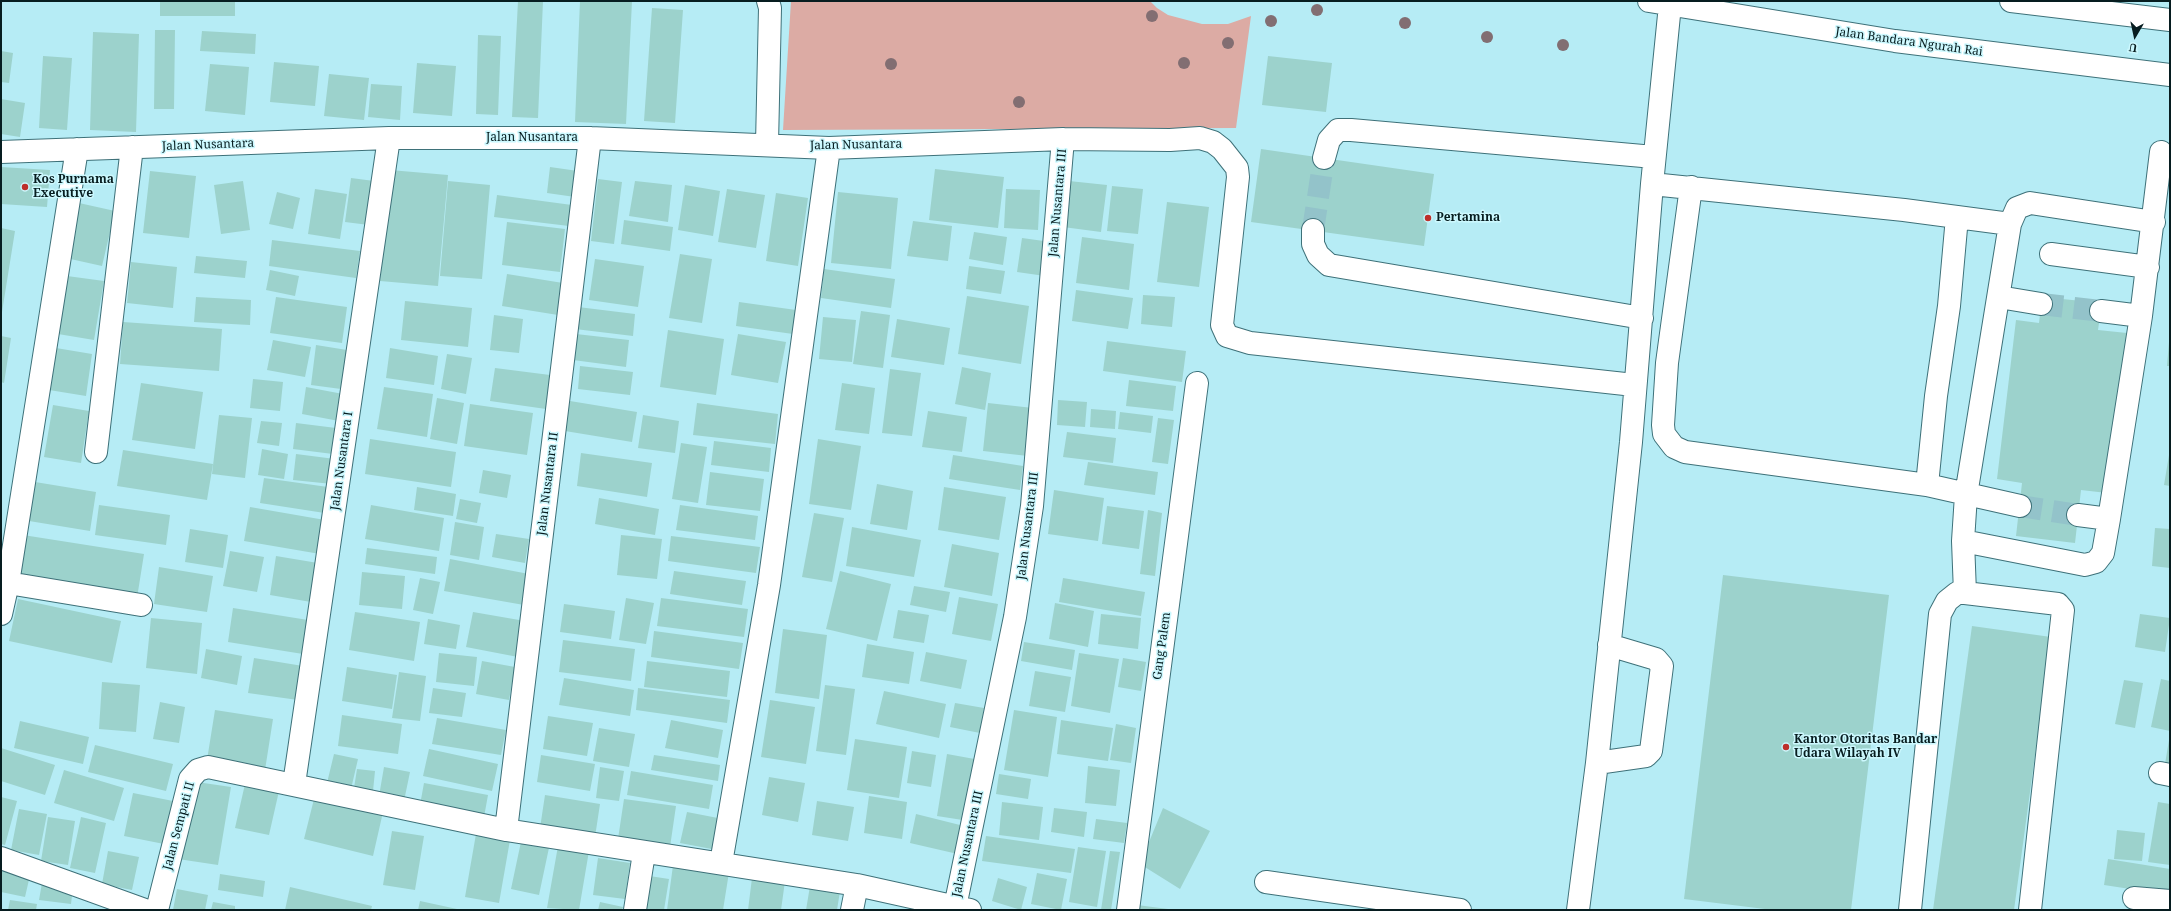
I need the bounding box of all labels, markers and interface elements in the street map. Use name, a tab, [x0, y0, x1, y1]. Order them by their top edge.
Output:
north arrow	[2115, 16, 2155, 56]
street label: Jalan Bandara Ngurah Rai	[1834, 25, 1984, 59]
text: U	[2128, 40, 2138, 56]
street label: Jalan Nusantara	[486, 131, 578, 145]
street label: Jalan Nusantara	[162, 136, 254, 154]
street label: Jalan Nusantara	[810, 137, 902, 153]
street label: Jalan Nusantara III	[1046, 148, 1070, 258]
place label: Kos Purnama Executive	[33, 173, 114, 201]
marker: Kos Purnama Executive	[20, 182, 30, 192]
place label: Pertamina	[1436, 211, 1500, 225]
marker: Pertamina	[1423, 213, 1433, 223]
street label: Jalan Nusantara I	[328, 411, 356, 511]
street label: Jalan Nusantara II	[535, 431, 561, 537]
street label: Jalan Nusantara III	[1014, 471, 1042, 581]
street label: Gang Palem	[1150, 611, 1174, 681]
place label: Kantor Otoritas Bandar Udara Wilayah IV	[1794, 733, 1937, 761]
marker: Kantor Otoritas Bandar Udara Wilayah IV	[1781, 742, 1791, 752]
street label: Jalan Sempati II	[160, 780, 198, 872]
street label: Jalan Nusantara III	[950, 789, 986, 899]

